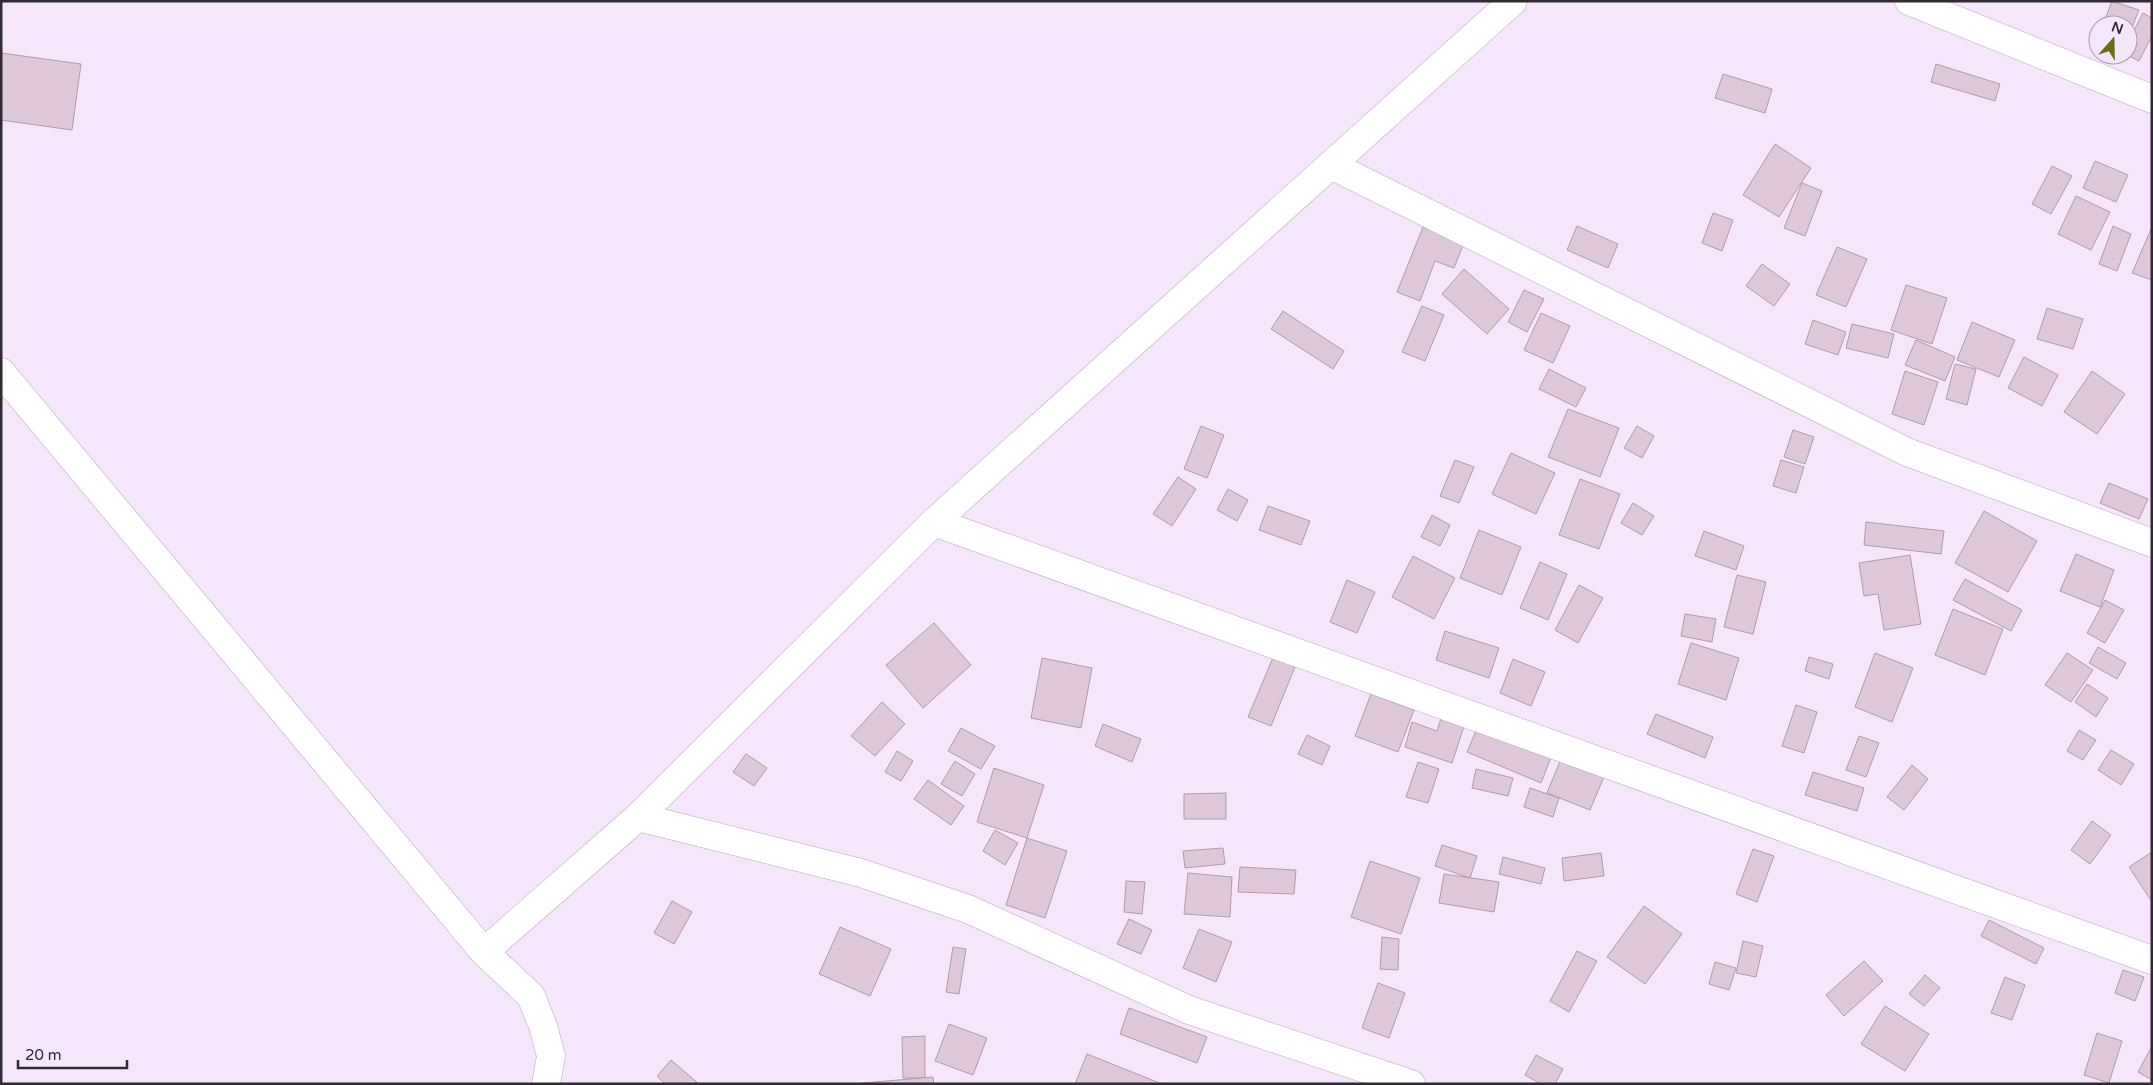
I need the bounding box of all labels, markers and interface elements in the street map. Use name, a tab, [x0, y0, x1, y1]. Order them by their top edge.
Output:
north arrow	[2088, 15, 2138, 65]
text: N	[2109, 18, 2125, 38]
scale bar	[18, 1038, 126, 1070]
text: 20 m	[25, 1046, 62, 1064]

